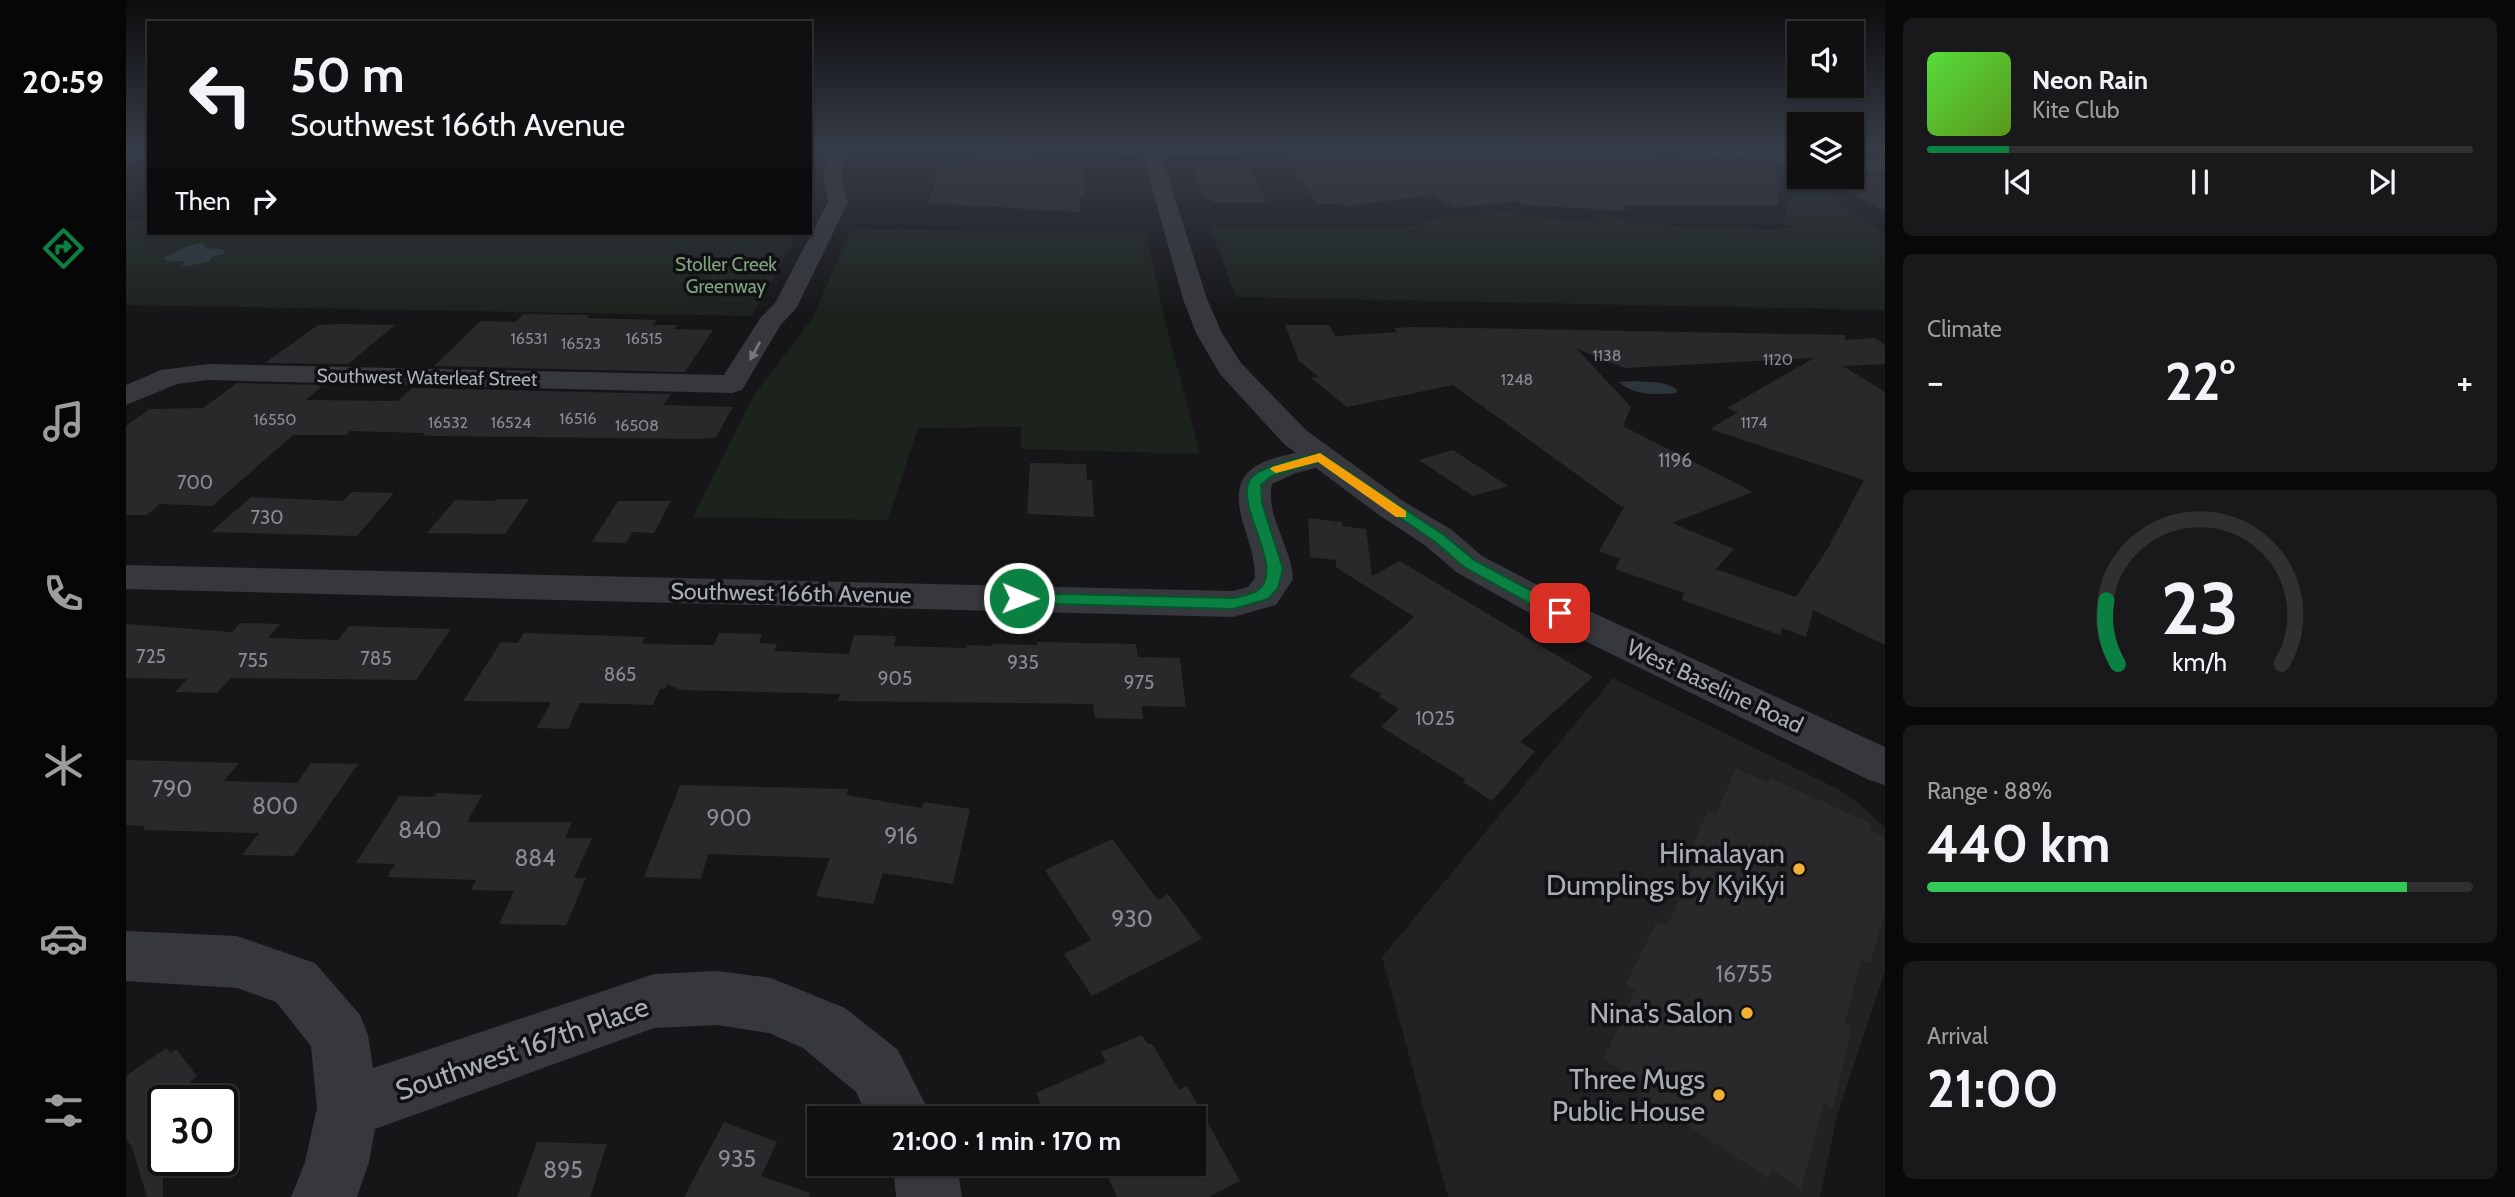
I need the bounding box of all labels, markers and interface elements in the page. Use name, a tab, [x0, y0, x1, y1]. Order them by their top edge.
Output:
map controls	[1787, 21, 1864, 189]
button: sound	[1787, 21, 1864, 98]
text: 50 m	[290, 45, 405, 104]
icon: left	[175, 49, 266, 140]
text: 20:59	[22, 62, 104, 101]
text: Neon Rain	[2032, 64, 2148, 96]
text: Kite Club	[2032, 96, 2119, 124]
text: Southwest 166th Avenue	[290, 105, 625, 144]
button: layers	[1787, 112, 1864, 189]
icon: previous	[1999, 163, 2037, 201]
icon: pause	[2181, 163, 2219, 201]
icon: next	[2363, 163, 2401, 201]
icon: right	[245, 182, 283, 220]
text: Then	[175, 185, 231, 217]
icon: directions	[39, 224, 88, 273]
park label: Stoller Creek Greenway	[675, 253, 777, 298]
text: Climate	[1927, 315, 2002, 343]
house number: 16531	[511, 329, 547, 348]
house number: 16515	[626, 329, 662, 348]
house number: 16523	[561, 334, 601, 353]
one-way arrow	[749, 341, 760, 361]
house number: 1138	[1593, 346, 1621, 365]
house number: 1120	[1763, 350, 1793, 369]
text: 22°	[2165, 350, 2235, 413]
text: −	[1927, 358, 1944, 405]
text: +	[2456, 358, 2473, 405]
street label: Southwest Waterleaf Street	[316, 364, 538, 391]
house number: 1248	[1501, 370, 1533, 389]
icon: music	[39, 397, 88, 446]
house number: 16516	[559, 409, 597, 428]
house number: 16550	[254, 410, 296, 429]
house number: 16532	[428, 413, 468, 432]
house number: 16524	[491, 413, 531, 432]
house number: 1174	[1740, 413, 1768, 432]
house number: 16508	[615, 416, 659, 435]
house number: 1196	[1658, 449, 1692, 472]
house number: 700	[177, 471, 213, 494]
house number: 730	[250, 506, 284, 529]
position arrow	[982, 561, 1056, 635]
text: 23	[2161, 565, 2239, 653]
icon: phone	[39, 569, 88, 618]
street label: Southwest 166th Avenue	[670, 577, 912, 609]
pin	[1530, 583, 1590, 643]
icon: arrive	[1541, 594, 1579, 632]
street label: West Baseline Road	[1622, 633, 1808, 739]
house number: 725	[136, 645, 166, 668]
house number: 785	[360, 647, 392, 670]
text: km/h	[2173, 647, 2227, 677]
house number: 755	[238, 649, 268, 672]
house number: 935	[1007, 651, 1039, 674]
house number: 865	[604, 663, 636, 686]
house number: 905	[878, 667, 912, 690]
house number: 975	[1124, 671, 1154, 694]
house number: 1025	[1415, 707, 1455, 730]
icon: climate	[39, 741, 88, 790]
house number: 790	[152, 775, 192, 803]
text: Range · 88%	[1927, 777, 2052, 805]
house number: 800	[252, 792, 298, 820]
house number: 900	[706, 804, 752, 832]
text: 440 km	[1927, 812, 2110, 875]
house number: 840	[398, 816, 442, 844]
house number: 916	[884, 822, 918, 850]
place label: Himalayan Dumplings by KyiKyi	[1546, 836, 1785, 902]
house number: 884	[514, 844, 556, 872]
marker: Himalayan Dumplings by KyiKyi	[1791, 861, 1807, 877]
house number: 930	[1111, 905, 1153, 933]
icon: car	[39, 914, 88, 963]
house number: 16755	[1716, 960, 1772, 988]
street label: Southwest 167th Place	[391, 989, 653, 1107]
place label: Nina's Salon	[1589, 996, 1733, 1030]
marker: Nina's Salon	[1739, 1005, 1755, 1021]
text: Arrival	[1927, 1022, 1988, 1050]
text: 21:00	[1927, 1057, 2059, 1120]
place label: Three Mugs Public House	[1552, 1062, 1705, 1128]
speed limit sign: 30	[147, 1085, 238, 1176]
icon: filters	[39, 1086, 88, 1135]
marker: Three Mugs Public House	[1711, 1087, 1727, 1103]
text: 21:00 · 1 min · 170 m	[892, 1125, 1121, 1157]
house number: 935	[718, 1145, 756, 1173]
house number: 895	[543, 1156, 583, 1184]

